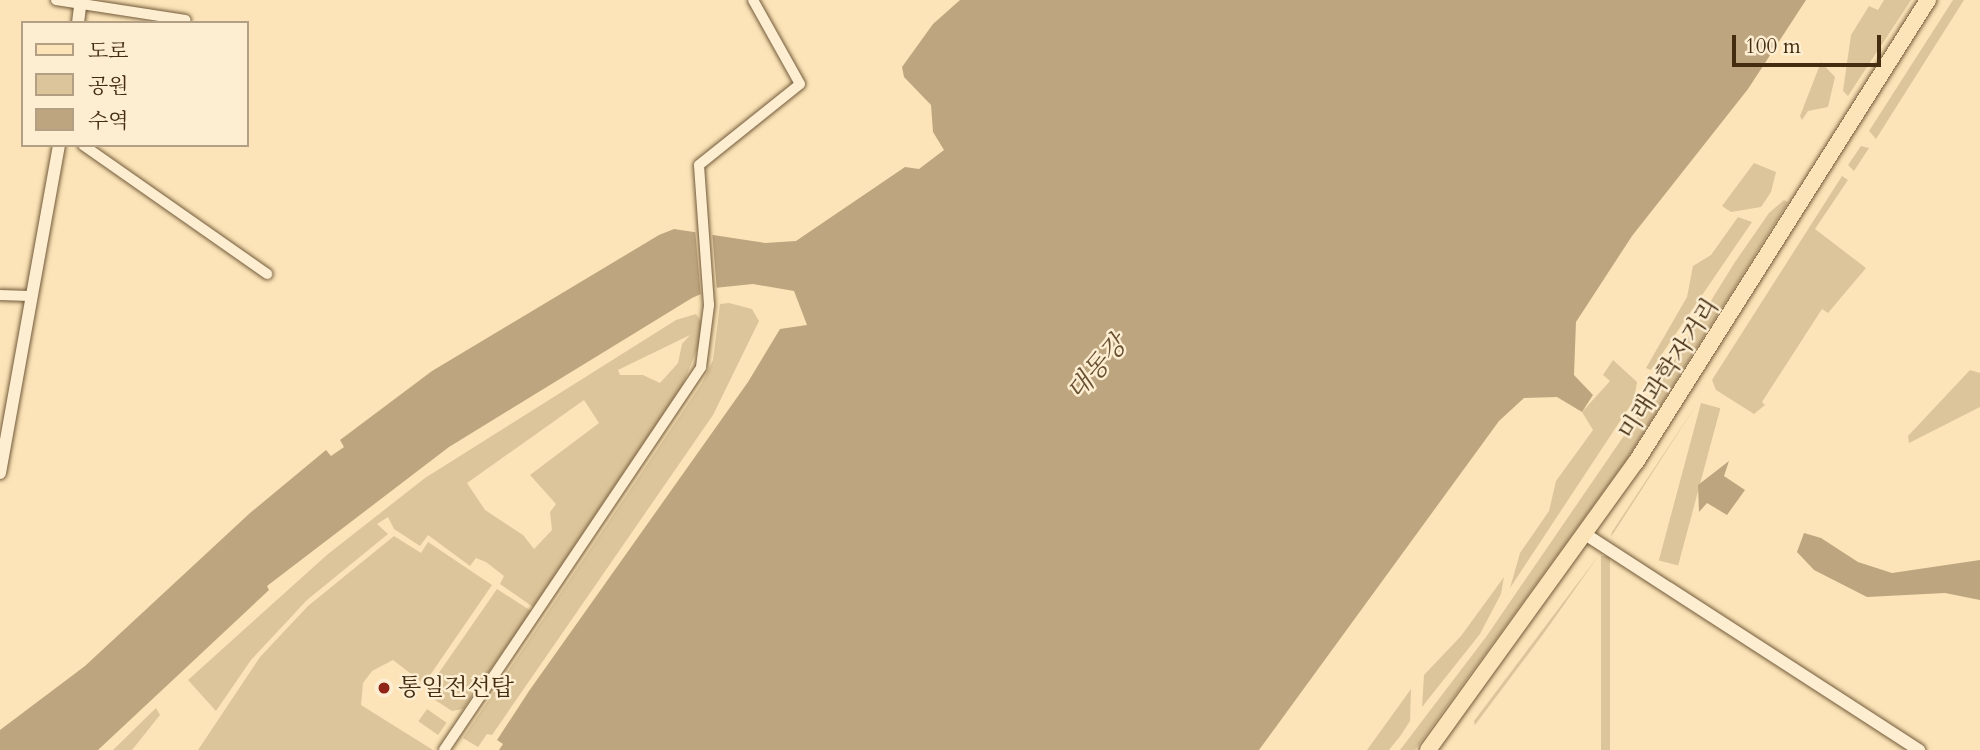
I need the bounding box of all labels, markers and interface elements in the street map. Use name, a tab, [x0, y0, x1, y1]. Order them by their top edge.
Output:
legend	[21, 21, 248, 147]
scale bar	[1735, 21, 1884, 65]
text: 100 m	[1745, 32, 1801, 61]
text: 도로	[88, 37, 129, 66]
text: 공원	[88, 72, 129, 101]
text: 수역	[88, 107, 129, 136]
street label: 미래과학자거리	[1613, 293, 1725, 445]
water label: 대동강	[1061, 329, 1133, 407]
place label: 통일전선탑	[398, 674, 514, 702]
marker: 통일전선탑	[376, 680, 392, 696]

